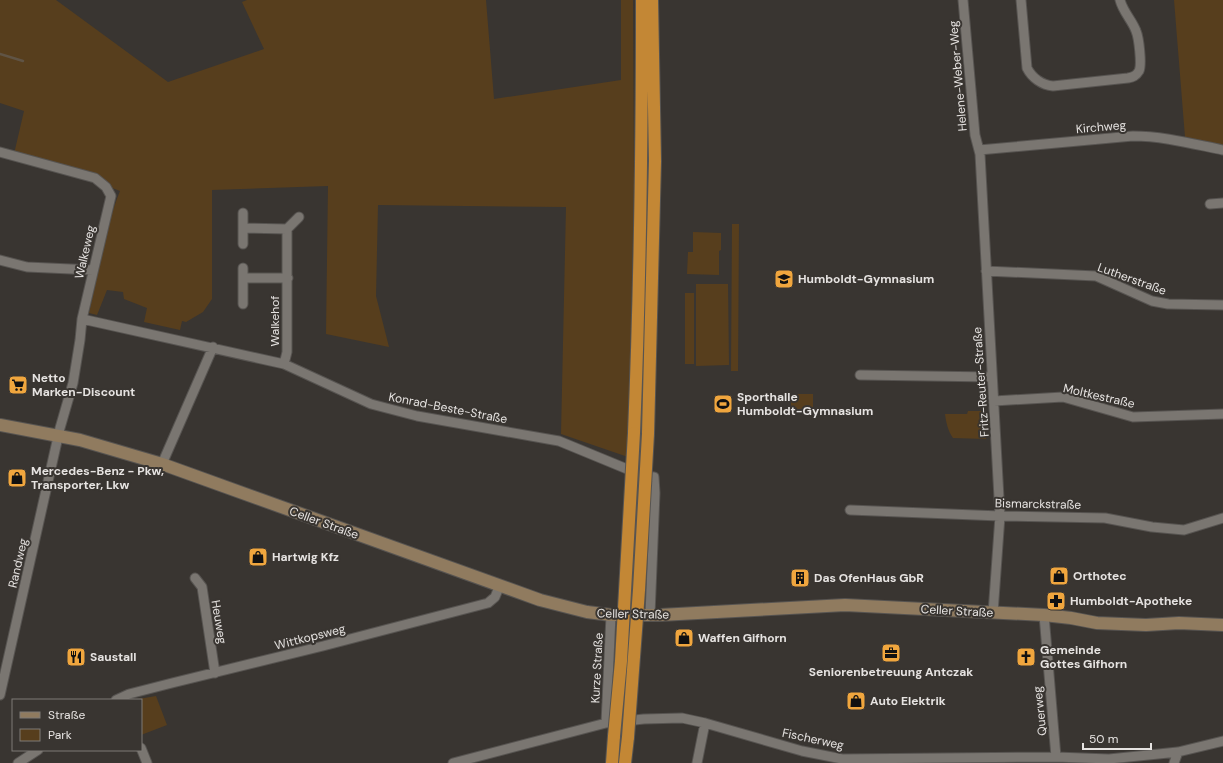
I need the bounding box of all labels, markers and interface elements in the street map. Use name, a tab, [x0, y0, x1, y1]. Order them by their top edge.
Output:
street label: Helene-Weber-Weg	[945, 20, 971, 132]
street label: Kirchweg	[1075, 117, 1127, 137]
street label: Walkeweg	[71, 223, 99, 281]
street label: Lutherstraße	[1095, 259, 1169, 299]
school or university icon: Humboldt-Gymnasium	[773, 268, 795, 290]
place label: Humboldt-Gymnasium	[798, 271, 934, 287]
street label: Walkehof	[267, 296, 283, 346]
street label: Fritz-Reuter-Straße	[969, 326, 993, 438]
place label: Netto Marken-Discount	[32, 370, 135, 400]
supermarket icon: Netto Marken-Discount	[7, 374, 29, 396]
street label: Moltkestraße	[1062, 380, 1137, 412]
street label: Konrad-Beste-Straße	[387, 389, 509, 427]
place label: Sporthalle Humboldt-Gymnasium	[737, 389, 873, 419]
sports icon: Sporthalle Humboldt-Gymnasium	[712, 393, 734, 415]
place label: Mercedes-Benz - Pkw, Transporter, Lkw	[31, 463, 164, 493]
shop icon: Mercedes-Benz - Pkw, Transporter, Lkw	[6, 467, 28, 489]
street label: Bismarckstraße	[995, 495, 1081, 513]
street label: Celler Straße	[287, 503, 361, 543]
street label: Randweg	[5, 536, 32, 589]
shop icon: Hartwig Kfz	[247, 546, 269, 568]
place label: Hartwig Kfz	[272, 549, 339, 565]
shop icon: Orthotec	[1048, 565, 1070, 587]
building icon: Das OfenHaus GbR	[789, 567, 811, 589]
place label: Orthotec	[1073, 568, 1127, 584]
place label: Das OfenHaus GbR	[814, 570, 924, 586]
pharmacy icon: Humboldt-Apotheke	[1045, 590, 1067, 612]
place label: Humboldt-Apotheke	[1070, 593, 1192, 609]
street label: Heuweg	[208, 599, 230, 645]
street label: Celler Straße	[920, 601, 994, 621]
street label: Celler Straße	[597, 605, 670, 623]
street label: Wittkopsweg	[273, 620, 347, 654]
shop icon: Waffen Gifhorn	[673, 627, 695, 649]
place label: Waffen Gifhorn	[698, 630, 787, 646]
street label: Kurze Straße	[587, 632, 607, 704]
office icon: Seniorenbetreuung Antczak	[880, 642, 902, 664]
place label: Gemeinde Gottes Gifhorn	[1040, 642, 1127, 672]
restaurant icon: Saustall	[65, 646, 87, 668]
church icon: Gemeinde Gottes Gifhorn	[1015, 646, 1037, 668]
place label: Saustall	[90, 649, 137, 665]
place label: Seniorenbetreuung Antczak	[809, 664, 973, 680]
street label: Querweg	[1029, 685, 1051, 737]
shop icon: Auto Elektrik	[845, 690, 867, 712]
place label: Auto Elektrik	[870, 693, 946, 709]
legend	[12, 699, 142, 751]
text: Straße	[48, 707, 85, 723]
street label: Fischerweg	[781, 725, 846, 753]
scale bar	[1083, 725, 1151, 751]
text: Park	[48, 727, 72, 743]
text: 50 m	[1089, 731, 1118, 747]

